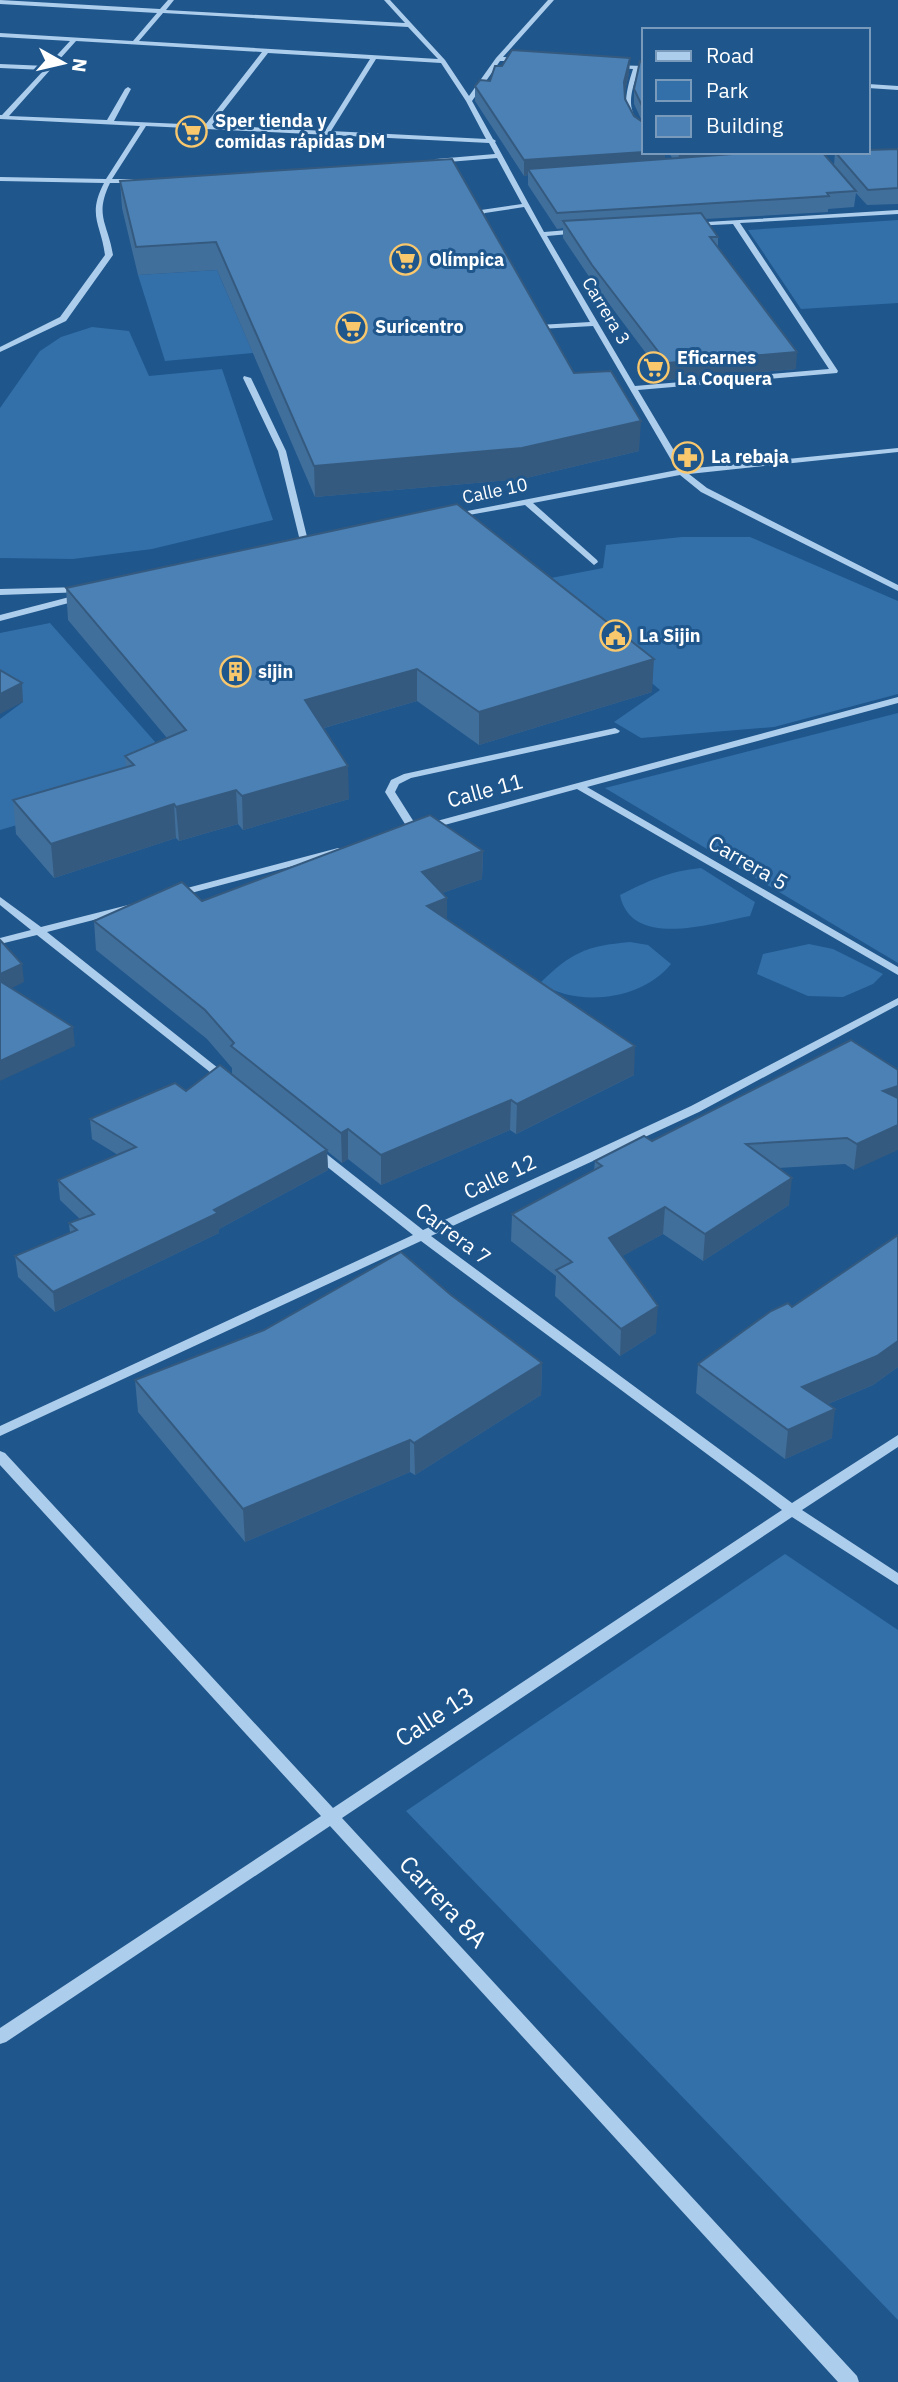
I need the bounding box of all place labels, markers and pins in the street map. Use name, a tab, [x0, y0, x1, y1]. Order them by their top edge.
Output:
place label: Sper tienda y comidas rápidas DM	[215, 109, 385, 153]
supermarket icon: Sper tienda y comidas rápidas DM	[175, 114, 209, 148]
supermarket icon: Olímpica	[389, 243, 423, 277]
place label: Olímpica	[429, 248, 504, 271]
supermarket icon: Suricentro	[335, 310, 369, 344]
place label: Suricentro	[375, 315, 464, 338]
place label: Eficarnes La Coquera	[677, 346, 772, 390]
supermarket icon: Eficarnes La Coquera	[637, 351, 671, 385]
pharmacy icon: La rebaja	[671, 440, 705, 474]
place label: La rebaja	[711, 445, 789, 468]
public building icon: La Sijin	[599, 619, 633, 653]
place label: La Sijin	[639, 624, 701, 647]
building icon: sijin	[218, 655, 252, 689]
place label: sijin	[258, 660, 293, 683]

